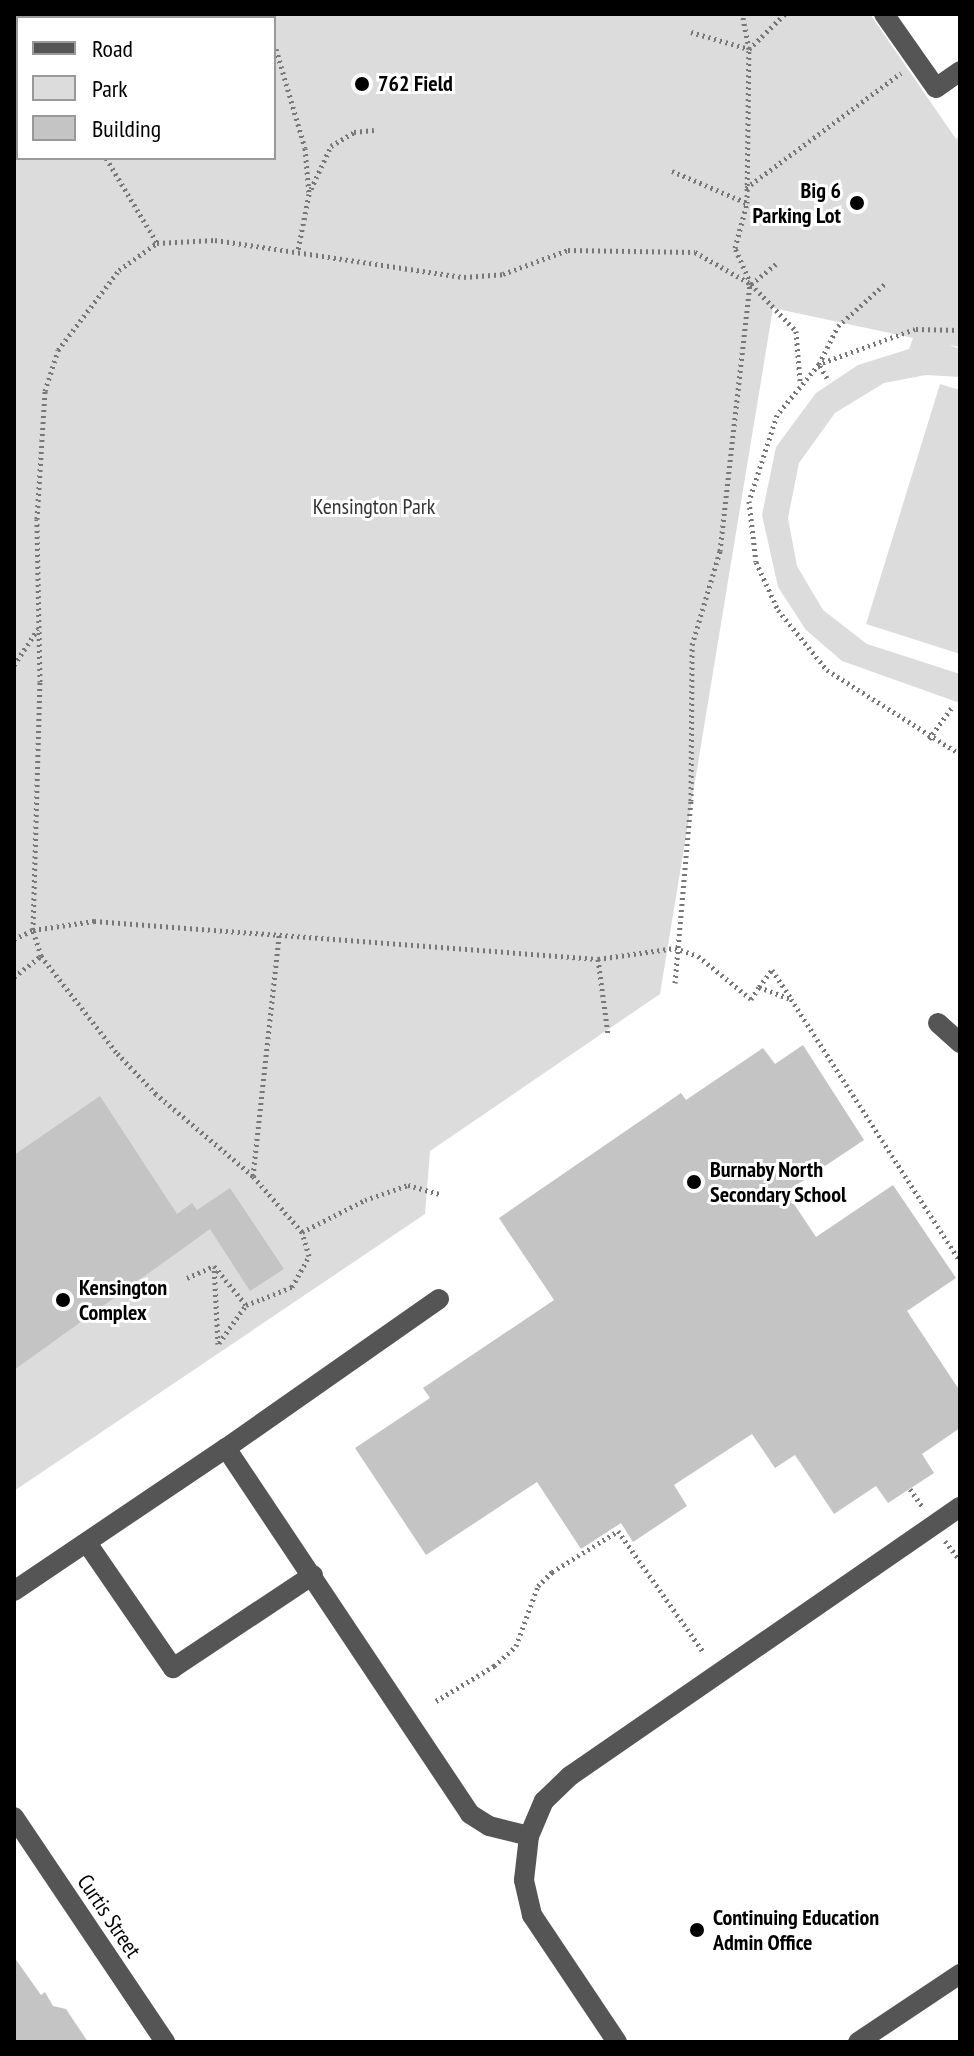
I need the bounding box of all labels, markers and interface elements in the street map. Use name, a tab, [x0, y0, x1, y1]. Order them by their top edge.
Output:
legend	[16, 16, 276, 160]
text: Road	[92, 33, 133, 64]
place label: 762 Field	[378, 71, 453, 97]
text: Park	[92, 73, 128, 104]
marker: 762 Field	[353, 75, 371, 93]
text: Building	[92, 113, 161, 144]
place label: Big 6 Parking Lot	[752, 177, 841, 228]
marker: Big 6 Parking Lot	[848, 194, 866, 212]
park label: Kensington Park	[313, 494, 435, 520]
place label: Burnaby North Secondary School	[710, 1156, 847, 1208]
marker: Burnaby North Secondary School	[685, 1173, 703, 1191]
place label: Kensington Complex	[79, 1274, 167, 1326]
marker: Kensington Complex	[54, 1291, 72, 1309]
street label: Curtis Street	[72, 1870, 146, 1962]
place label: Continuing Education Admin Office	[713, 1904, 879, 1956]
marker: Continuing Education Admin Office	[688, 1921, 706, 1939]

